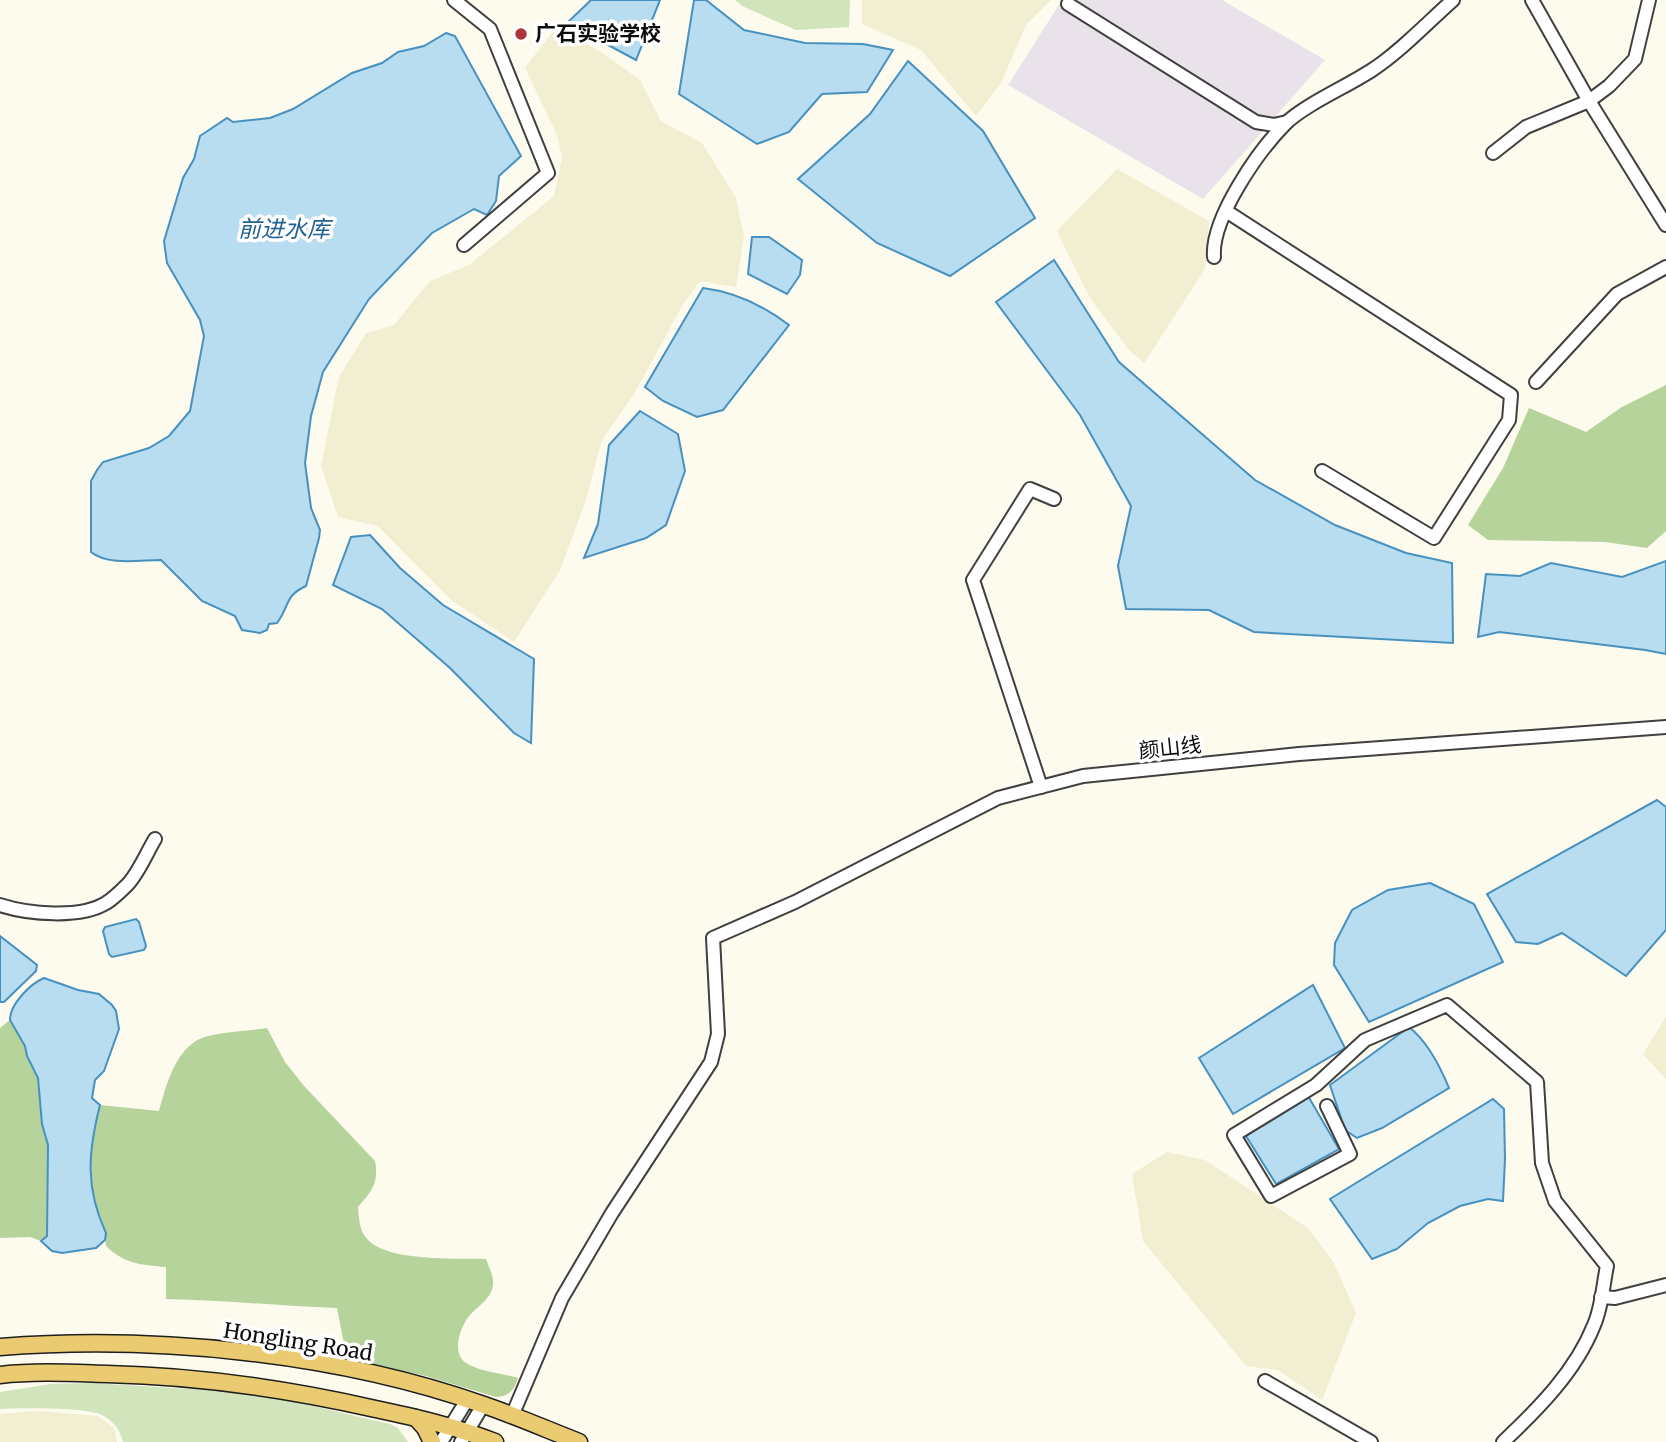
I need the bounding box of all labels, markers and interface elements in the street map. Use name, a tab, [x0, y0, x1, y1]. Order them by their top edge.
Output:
place label: 广石实验学校	[535, 20, 661, 47]
marker: 广石实验学校	[513, 26, 529, 42]
water label: 前进水库	[238, 214, 334, 243]
street label: 颜山线	[1137, 731, 1203, 764]
street label: Hongling Road	[222, 1316, 375, 1367]

